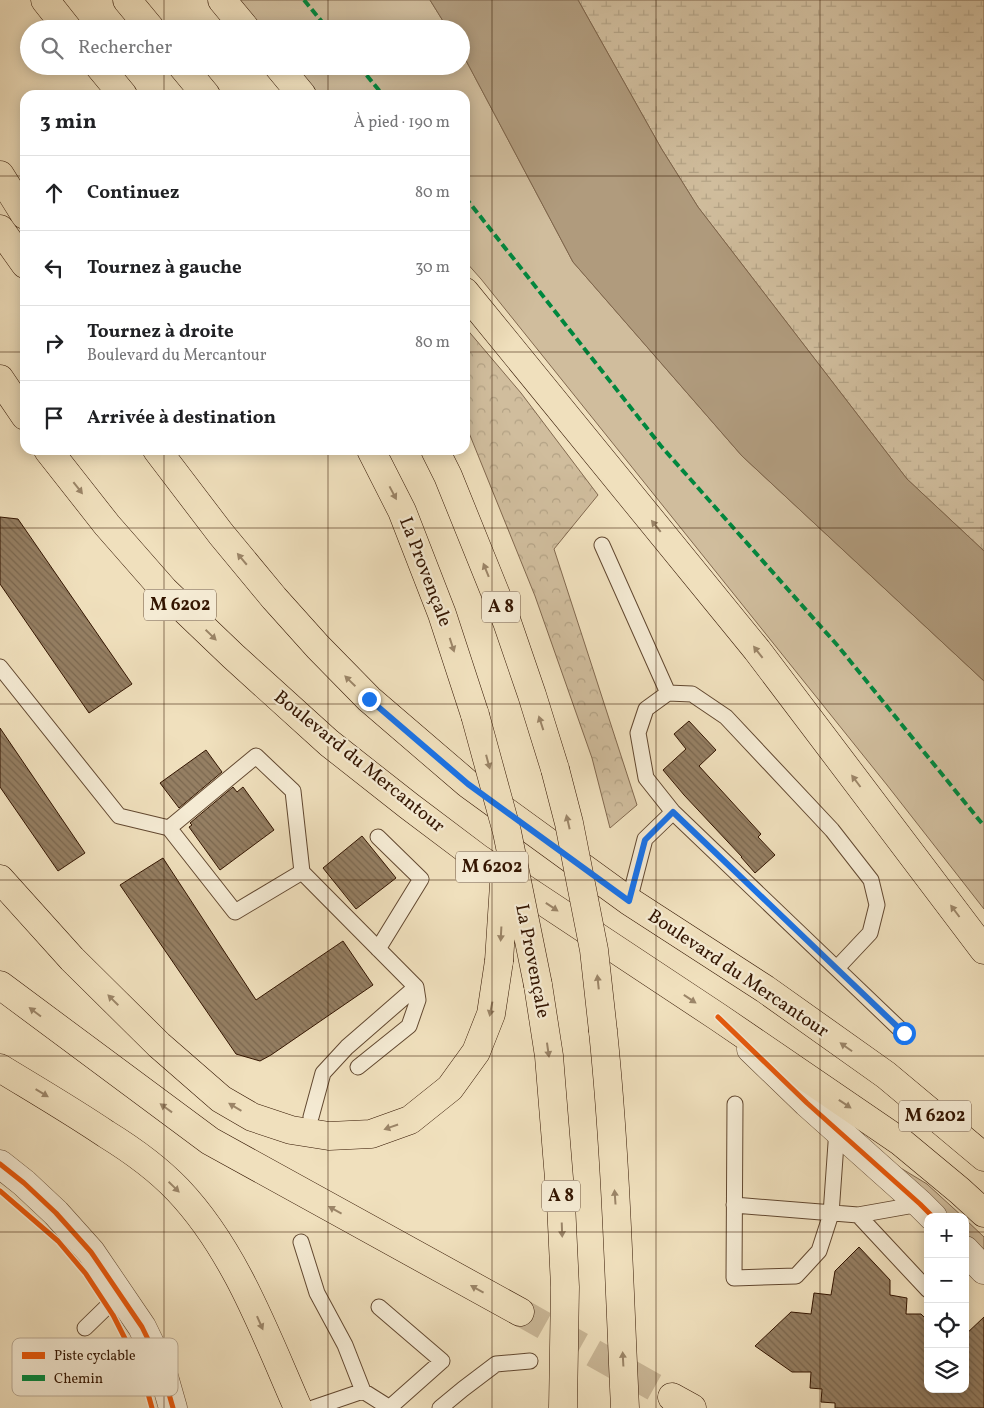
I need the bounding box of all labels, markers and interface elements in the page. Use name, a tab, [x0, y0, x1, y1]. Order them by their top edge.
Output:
search box	[20, 20, 470, 75]
icon: search	[38, 34, 66, 62]
text: Rechercher	[78, 35, 172, 61]
text: 3 min	[40, 108, 96, 137]
text: À pied · 190 m	[354, 112, 450, 134]
icon: ahead	[40, 179, 68, 207]
text: Continuez	[87, 180, 179, 206]
text: 80 m	[415, 182, 450, 204]
icon: left	[40, 254, 68, 282]
text: Tournez à gauche	[87, 255, 242, 281]
text: 30 m	[415, 257, 450, 279]
text: Tournez à droite	[87, 319, 234, 345]
icon: right	[40, 329, 68, 357]
text: 80 m	[415, 332, 450, 354]
text: Boulevard du Mercantour	[87, 345, 267, 367]
icon: arrive	[40, 404, 68, 432]
text: Arrivée à destination	[87, 405, 276, 431]
one-way arrow	[73, 482, 84, 495]
one-way arrow	[389, 486, 397, 500]
street label: La Provençale	[392, 513, 458, 631]
one-way arrow	[650, 519, 661, 532]
one-way arrow	[237, 553, 248, 566]
one-way arrow	[482, 562, 490, 577]
road number: M 6202	[144, 590, 216, 620]
road number: A 8	[482, 592, 520, 622]
one-way arrow	[204, 629, 216, 641]
one-way arrow	[449, 637, 456, 652]
one-way arrow	[753, 645, 763, 659]
one-way arrow	[344, 675, 356, 687]
street label: Boulevard du Mercantour	[268, 685, 450, 839]
route end	[358, 688, 381, 711]
one-way arrow	[536, 715, 544, 730]
one-way arrow	[484, 754, 492, 769]
one-way arrow	[851, 775, 862, 788]
one-way arrow	[564, 815, 572, 830]
road number: M 6202	[456, 852, 528, 882]
street label: La Provençale	[508, 902, 556, 1020]
one-way arrow	[545, 902, 558, 912]
street label: Boulevard du Mercantour	[642, 904, 834, 1044]
one-way arrow	[949, 905, 960, 918]
one-way arrow	[497, 926, 505, 942]
one-way arrow	[594, 974, 602, 990]
one-way arrow	[107, 994, 119, 1006]
one-way arrow	[683, 994, 697, 1004]
one-way arrow	[487, 1001, 495, 1017]
one-way arrow	[28, 1007, 42, 1017]
route start	[893, 1022, 916, 1045]
one-way arrow	[839, 1042, 853, 1052]
one-way arrow	[545, 1043, 553, 1059]
one-way arrow	[35, 1089, 48, 1098]
one-way arrow	[838, 1099, 852, 1109]
road number: M 6202	[899, 1100, 971, 1132]
one-way arrow	[228, 1102, 241, 1111]
one-way arrow	[160, 1103, 173, 1114]
one-way arrow	[383, 1124, 398, 1131]
road number: A 8	[542, 1180, 580, 1212]
one-way arrow	[168, 1181, 180, 1193]
one-way arrow	[611, 1189, 619, 1205]
one-way arrow	[327, 1206, 342, 1214]
map controls	[924, 1213, 969, 1393]
button: +	[924, 1213, 969, 1258]
one-way arrow	[559, 1222, 567, 1238]
button: −	[924, 1258, 969, 1303]
one-way arrow	[470, 1285, 484, 1293]
button: locate	[924, 1303, 969, 1348]
one-way arrow	[257, 1316, 265, 1330]
legend	[12, 1338, 178, 1396]
text: Piste cyclable	[54, 1347, 136, 1366]
button: layers	[924, 1348, 969, 1393]
one-way arrow	[619, 1351, 627, 1367]
text: Chemin	[54, 1370, 103, 1389]

